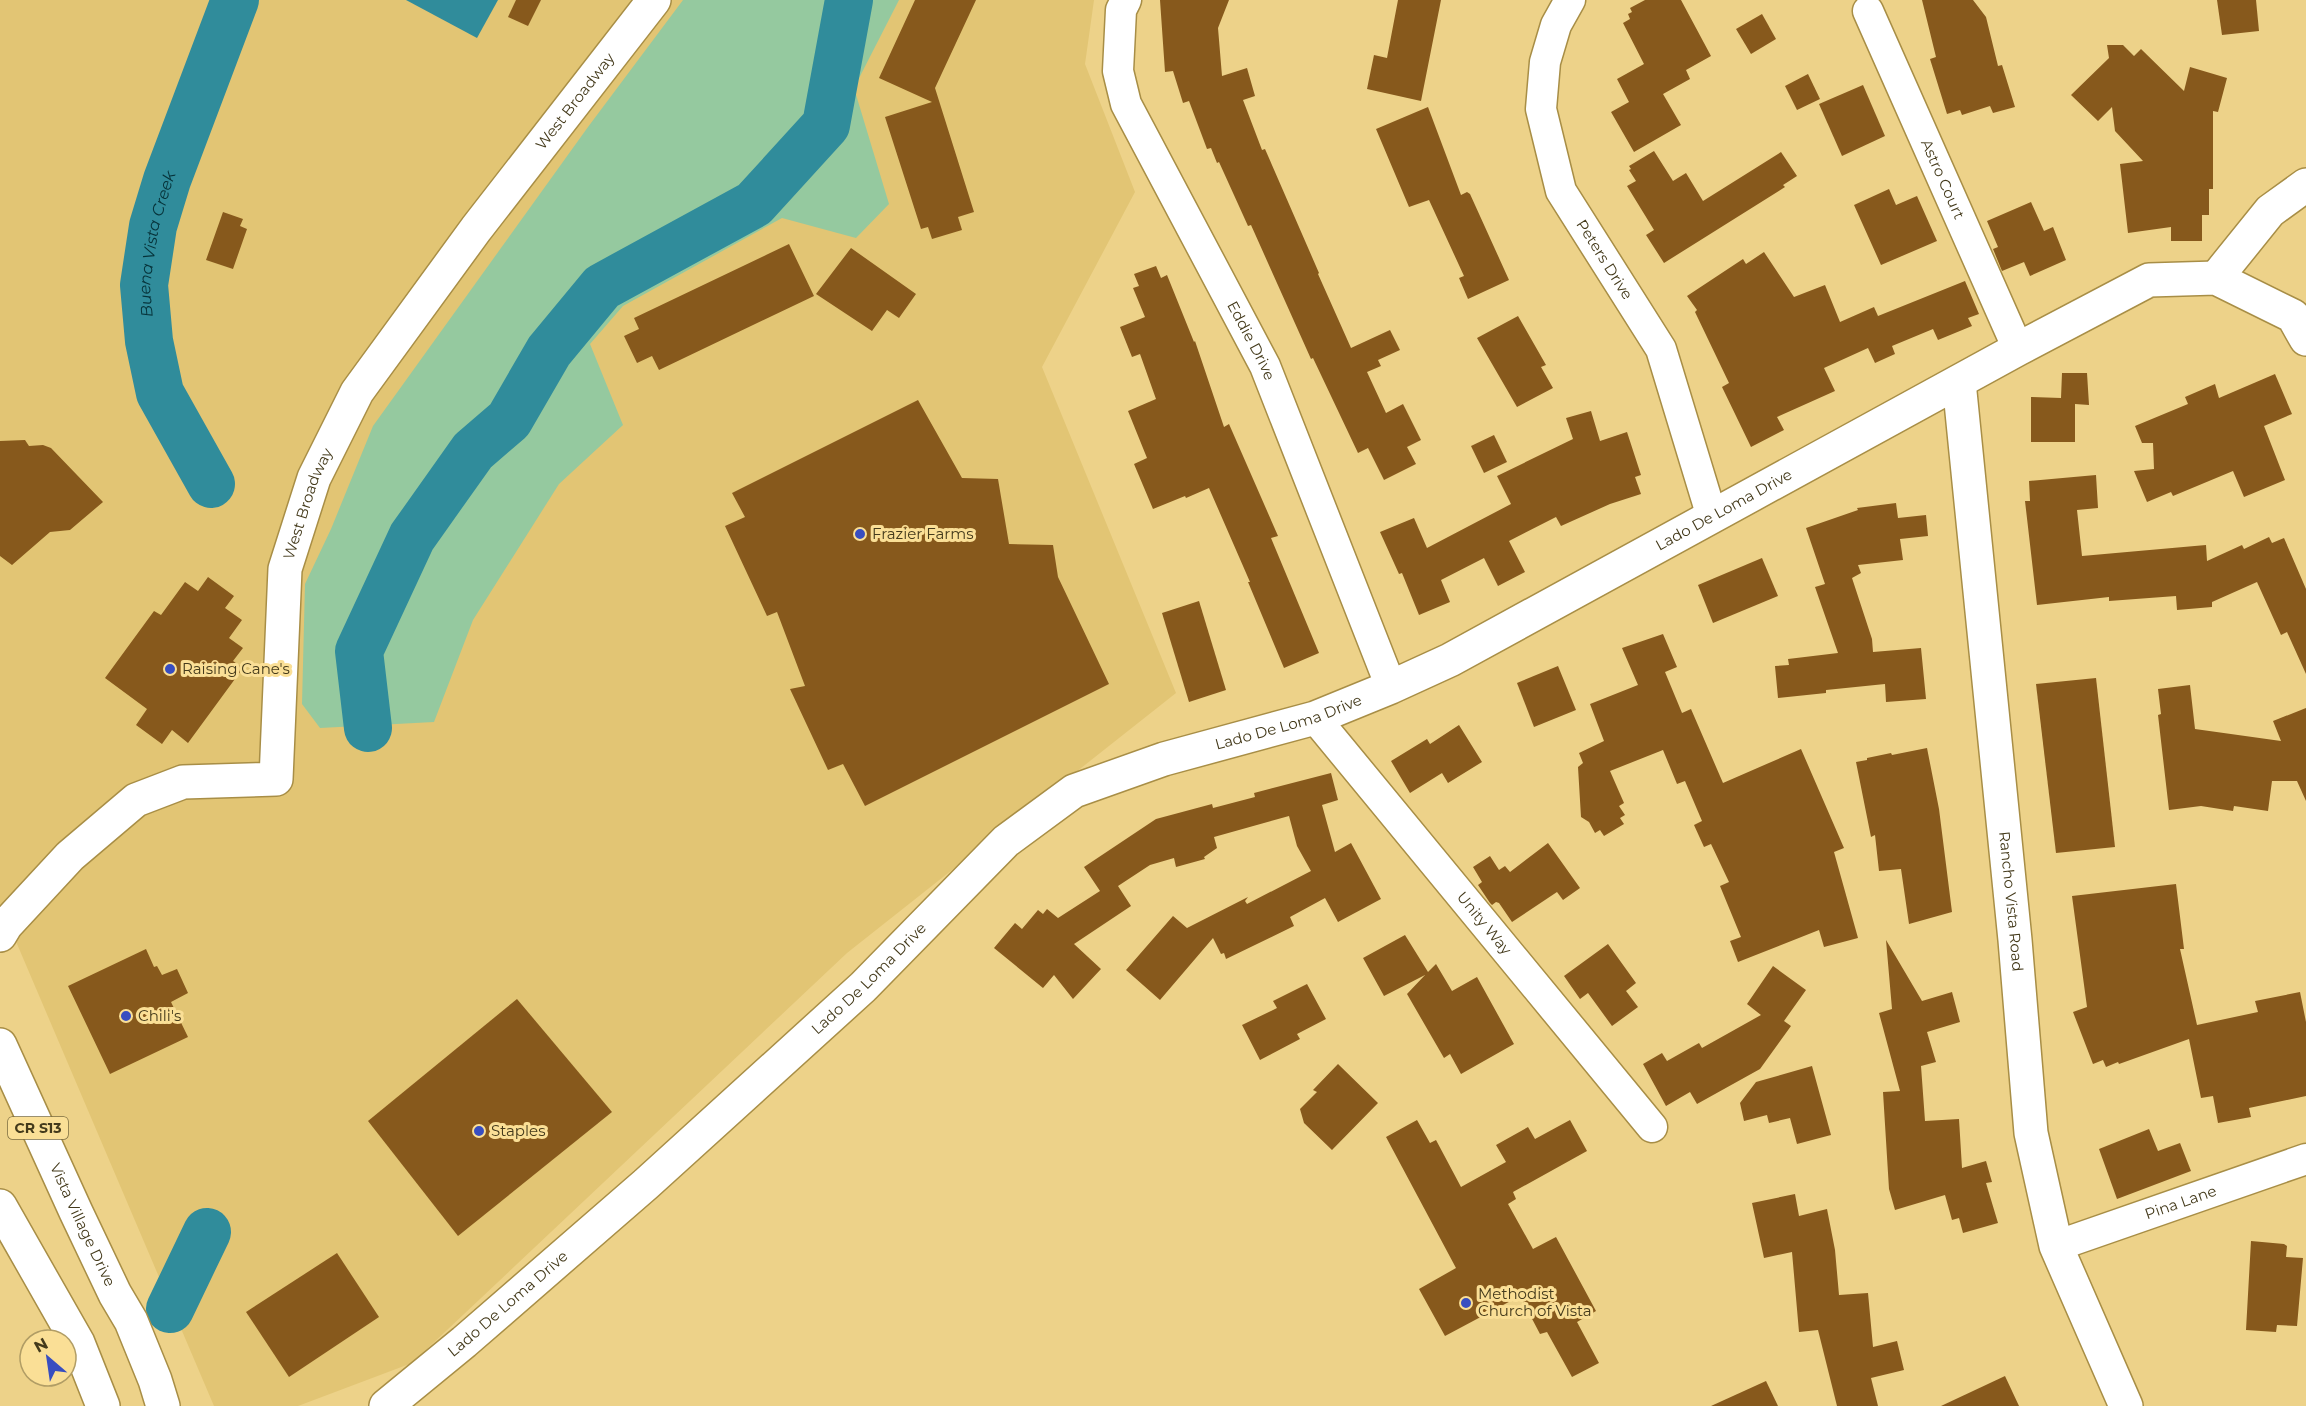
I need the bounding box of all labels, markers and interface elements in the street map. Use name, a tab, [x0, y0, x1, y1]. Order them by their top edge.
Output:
street label: West Broadway	[531, 48, 619, 153]
street label: Astro Court	[1917, 136, 1969, 222]
water label: Buena Vista Creek	[135, 167, 180, 318]
street label: Peters Drive	[1572, 216, 1637, 303]
street label: Eddie Drive	[1223, 298, 1280, 383]
street label: West Broadway	[279, 444, 337, 562]
street label: Lado De Loma Drive	[1652, 465, 1795, 555]
place label: Frazier Farms	[872, 524, 973, 543]
marker: Frazier Farms	[853, 527, 867, 541]
place label: Raising Cane's	[182, 659, 290, 678]
marker: Raising Cane's	[163, 662, 177, 676]
street label: Lado De Loma Drive	[1213, 690, 1364, 754]
street label: Rancho Vista Road	[1995, 830, 2028, 972]
street label: Unity Way	[1453, 888, 1517, 959]
street label: Lado De Loma Drive	[807, 918, 930, 1038]
place label: Chili's	[138, 1006, 181, 1025]
marker: Chili's	[119, 1009, 133, 1023]
road number: CR S13	[8, 1117, 68, 1139]
place label: Staples	[491, 1121, 545, 1140]
marker: Staples	[472, 1124, 486, 1138]
street label: Vista Village Drive	[46, 1160, 120, 1289]
street label: Pina Lane	[2142, 1181, 2219, 1223]
street label: Lado De Loma Drive	[444, 1246, 571, 1361]
place label: Methodist Church of Vista	[1478, 1284, 1592, 1320]
marker: Methodist Church of Vista	[1459, 1296, 1473, 1310]
north arrow	[18, 1328, 78, 1388]
text: N	[31, 1334, 51, 1357]

